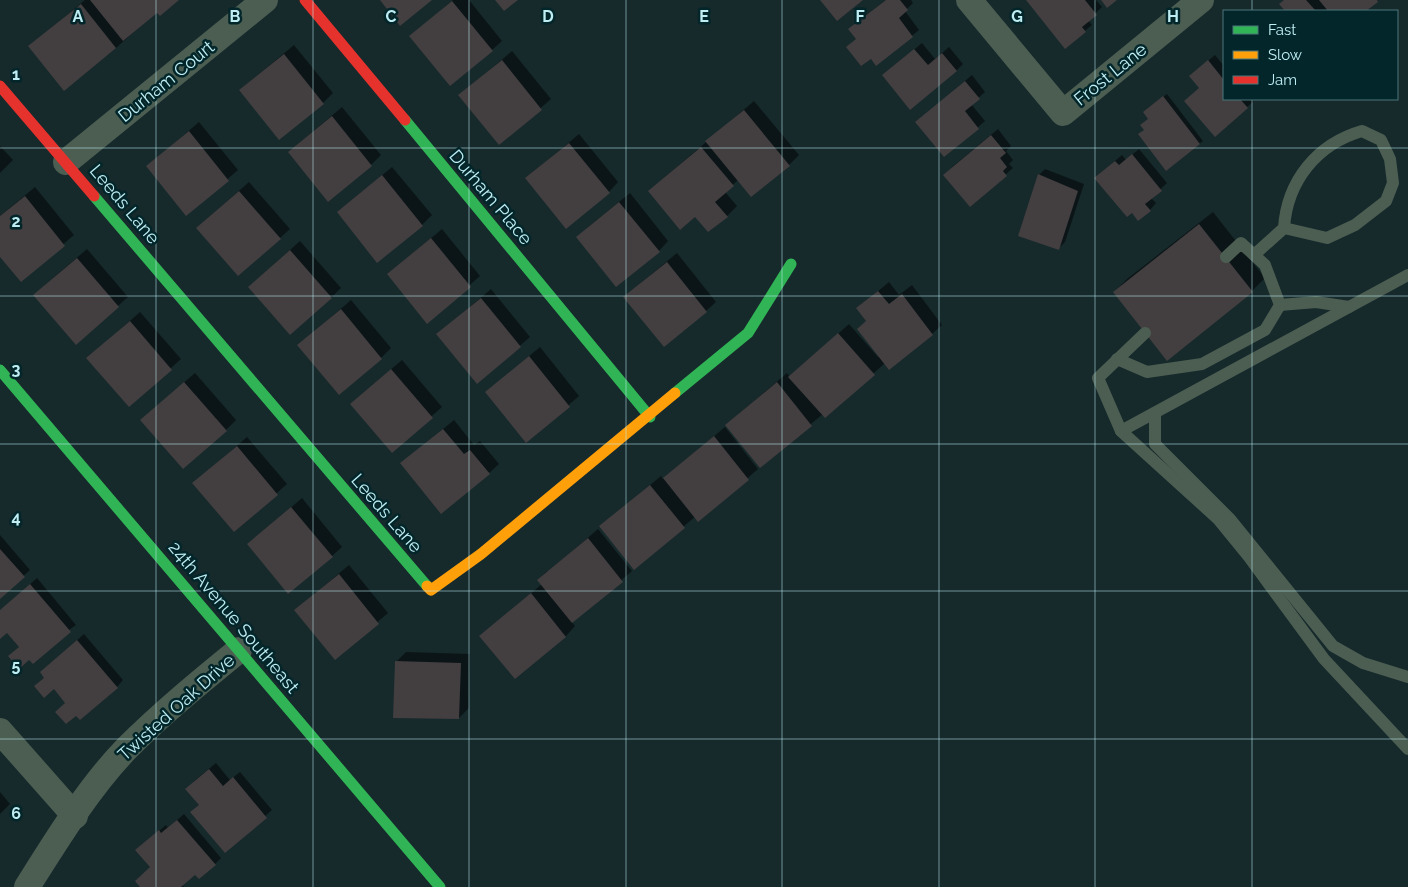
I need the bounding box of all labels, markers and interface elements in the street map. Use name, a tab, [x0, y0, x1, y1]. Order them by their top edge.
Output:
text: A	[73, 7, 84, 26]
text: B	[230, 7, 241, 26]
text: C	[386, 7, 397, 26]
text: D	[542, 7, 554, 26]
text: E	[699, 7, 709, 26]
text: F	[855, 7, 865, 26]
text: G	[1011, 7, 1023, 26]
text: H	[1167, 7, 1179, 26]
legend	[1223, 10, 1398, 100]
text: Fast	[1268, 21, 1296, 39]
street label: Durham Court	[114, 36, 218, 126]
street label: Frost Lane	[1069, 38, 1151, 110]
text: Slow	[1268, 46, 1302, 64]
text: 1	[12, 65, 20, 84]
text: Jam	[1268, 71, 1297, 89]
street label: Durham Place	[445, 145, 537, 249]
street label: Leeds Lane	[86, 160, 165, 248]
text: 2	[11, 212, 21, 231]
text: 3	[12, 360, 21, 379]
street label: Leeds Lane	[347, 469, 427, 557]
text: 4	[11, 508, 21, 527]
street label: 24th Avenue Southeast	[164, 537, 304, 697]
street label: Twisted Oak Drive	[113, 649, 239, 765]
text: 5	[12, 656, 21, 675]
text: 6	[11, 804, 21, 823]

